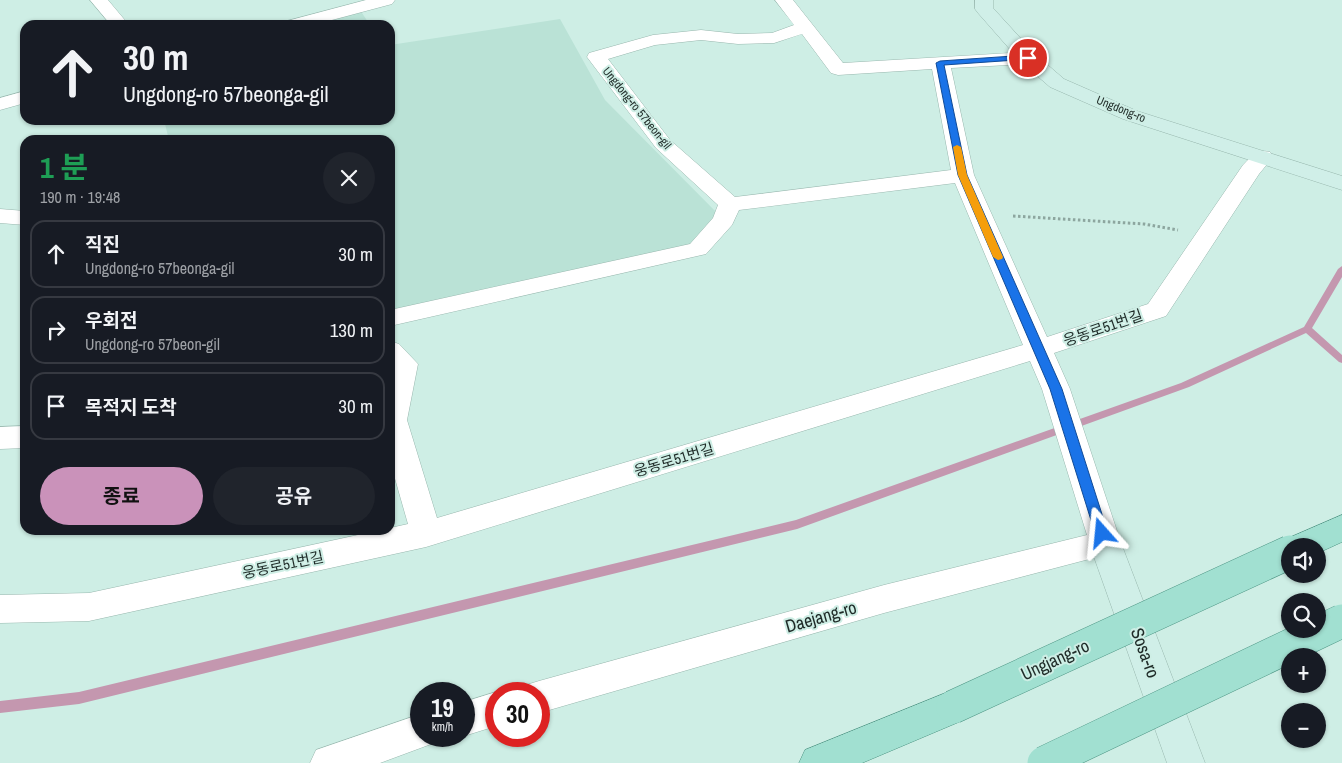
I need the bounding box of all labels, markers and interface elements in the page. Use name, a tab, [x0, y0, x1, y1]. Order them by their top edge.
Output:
text: 30 m	[123, 34, 188, 81]
pin	[1007, 37, 1049, 79]
icon: ahead	[40, 40, 105, 105]
icon: arrive	[1014, 44, 1042, 72]
street label: Ungdong-ro 57beon-gil	[599, 64, 675, 152]
text: Ungdong-ro 57beonga-gil	[123, 79, 329, 109]
street label: Ungdong-ro	[1094, 92, 1148, 126]
text: 1 분	[40, 147, 88, 187]
button: close	[323, 152, 375, 204]
text: 190 m · 19:48	[40, 186, 120, 208]
text: 직진	[85, 231, 120, 257]
icon: ahead	[42, 240, 70, 268]
text: 30 m	[338, 241, 373, 267]
text: Ungdong-ro 57beonga-gil	[85, 257, 235, 279]
street label: 웅동로51번길	[1060, 304, 1145, 351]
text: 우회전	[85, 307, 137, 333]
icon: right	[42, 316, 70, 344]
text: 130 m	[330, 317, 373, 343]
text: Ungdong-ro 57beon-gil	[85, 333, 220, 355]
icon: arrive	[42, 392, 70, 420]
text: 30 m	[338, 393, 373, 419]
text: 목적지 도착	[85, 394, 177, 420]
street label: 웅동로51번길	[631, 437, 716, 482]
button: 종료	[40, 467, 203, 525]
button: 공유	[213, 467, 375, 525]
position arrow	[1075, 506, 1127, 558]
map controls	[1281, 538, 1326, 748]
button: sound	[1281, 538, 1326, 583]
street label: 웅동로51번길	[240, 546, 326, 583]
button: search	[1281, 593, 1326, 638]
street label: Daejang-ro	[782, 594, 859, 639]
street label: Sosa-ro	[1125, 624, 1166, 681]
street label: Ungjang-ro	[1016, 633, 1093, 686]
button: +	[1281, 648, 1326, 693]
speed limit sign: 30	[485, 682, 550, 747]
text: 19	[431, 691, 454, 725]
button: −	[1281, 703, 1326, 748]
text: km/h	[432, 719, 453, 735]

